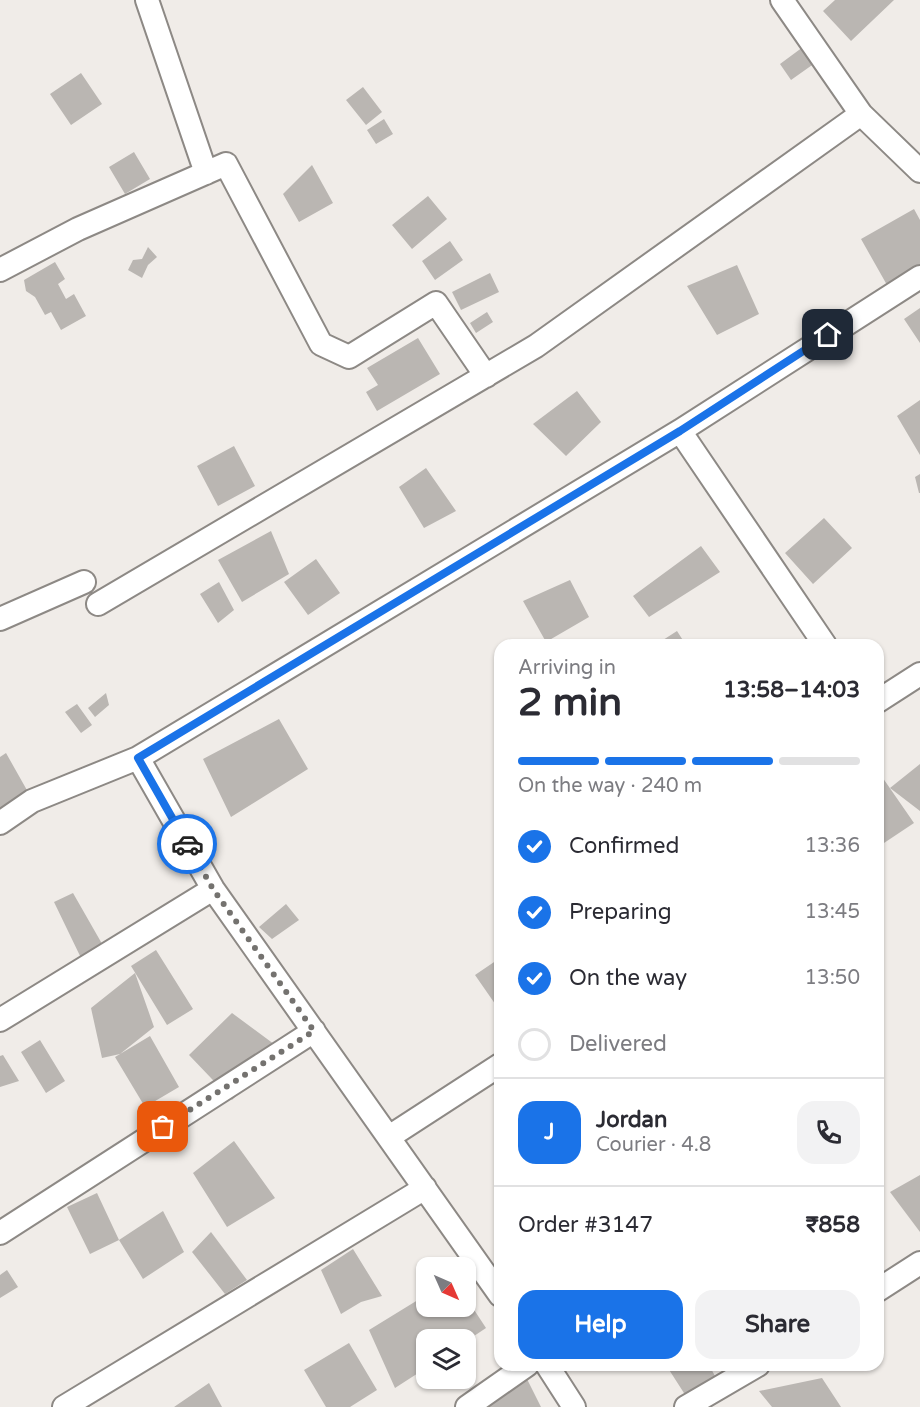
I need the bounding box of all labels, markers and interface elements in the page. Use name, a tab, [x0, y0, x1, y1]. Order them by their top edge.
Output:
pin	[802, 309, 853, 360]
icon: home	[811, 318, 844, 351]
text: Arriving in	[518, 656, 616, 680]
text: 13:58–14:03	[723, 677, 860, 703]
text: 2 min	[518, 679, 622, 726]
text: On the way · 240 m	[518, 774, 702, 798]
courier	[157, 814, 217, 874]
icon: car	[171, 828, 204, 861]
icon: check	[518, 830, 551, 863]
text: Confirmed	[569, 833, 679, 859]
text: 13:36	[805, 834, 860, 858]
icon: check	[518, 896, 551, 929]
text: Preparing	[569, 899, 672, 925]
text: 13:45	[805, 900, 860, 924]
icon: check	[518, 962, 551, 995]
text: On the way	[569, 965, 687, 991]
text: 13:50	[805, 966, 860, 990]
text: Delivered	[569, 1031, 667, 1057]
pin	[137, 1101, 188, 1152]
button: phone	[797, 1101, 860, 1164]
text: Jordan	[596, 1107, 667, 1133]
icon: bag	[146, 1110, 179, 1143]
text: J	[544, 1119, 555, 1145]
text: Courier · 4.8	[596, 1133, 711, 1157]
text: Order #3147	[518, 1212, 653, 1238]
text: ₹858	[806, 1212, 860, 1238]
north arrow	[416, 1257, 476, 1317]
map controls	[416, 1257, 476, 1389]
button: Help	[518, 1290, 683, 1359]
button: Share	[695, 1290, 860, 1359]
button: layers	[416, 1329, 476, 1389]

